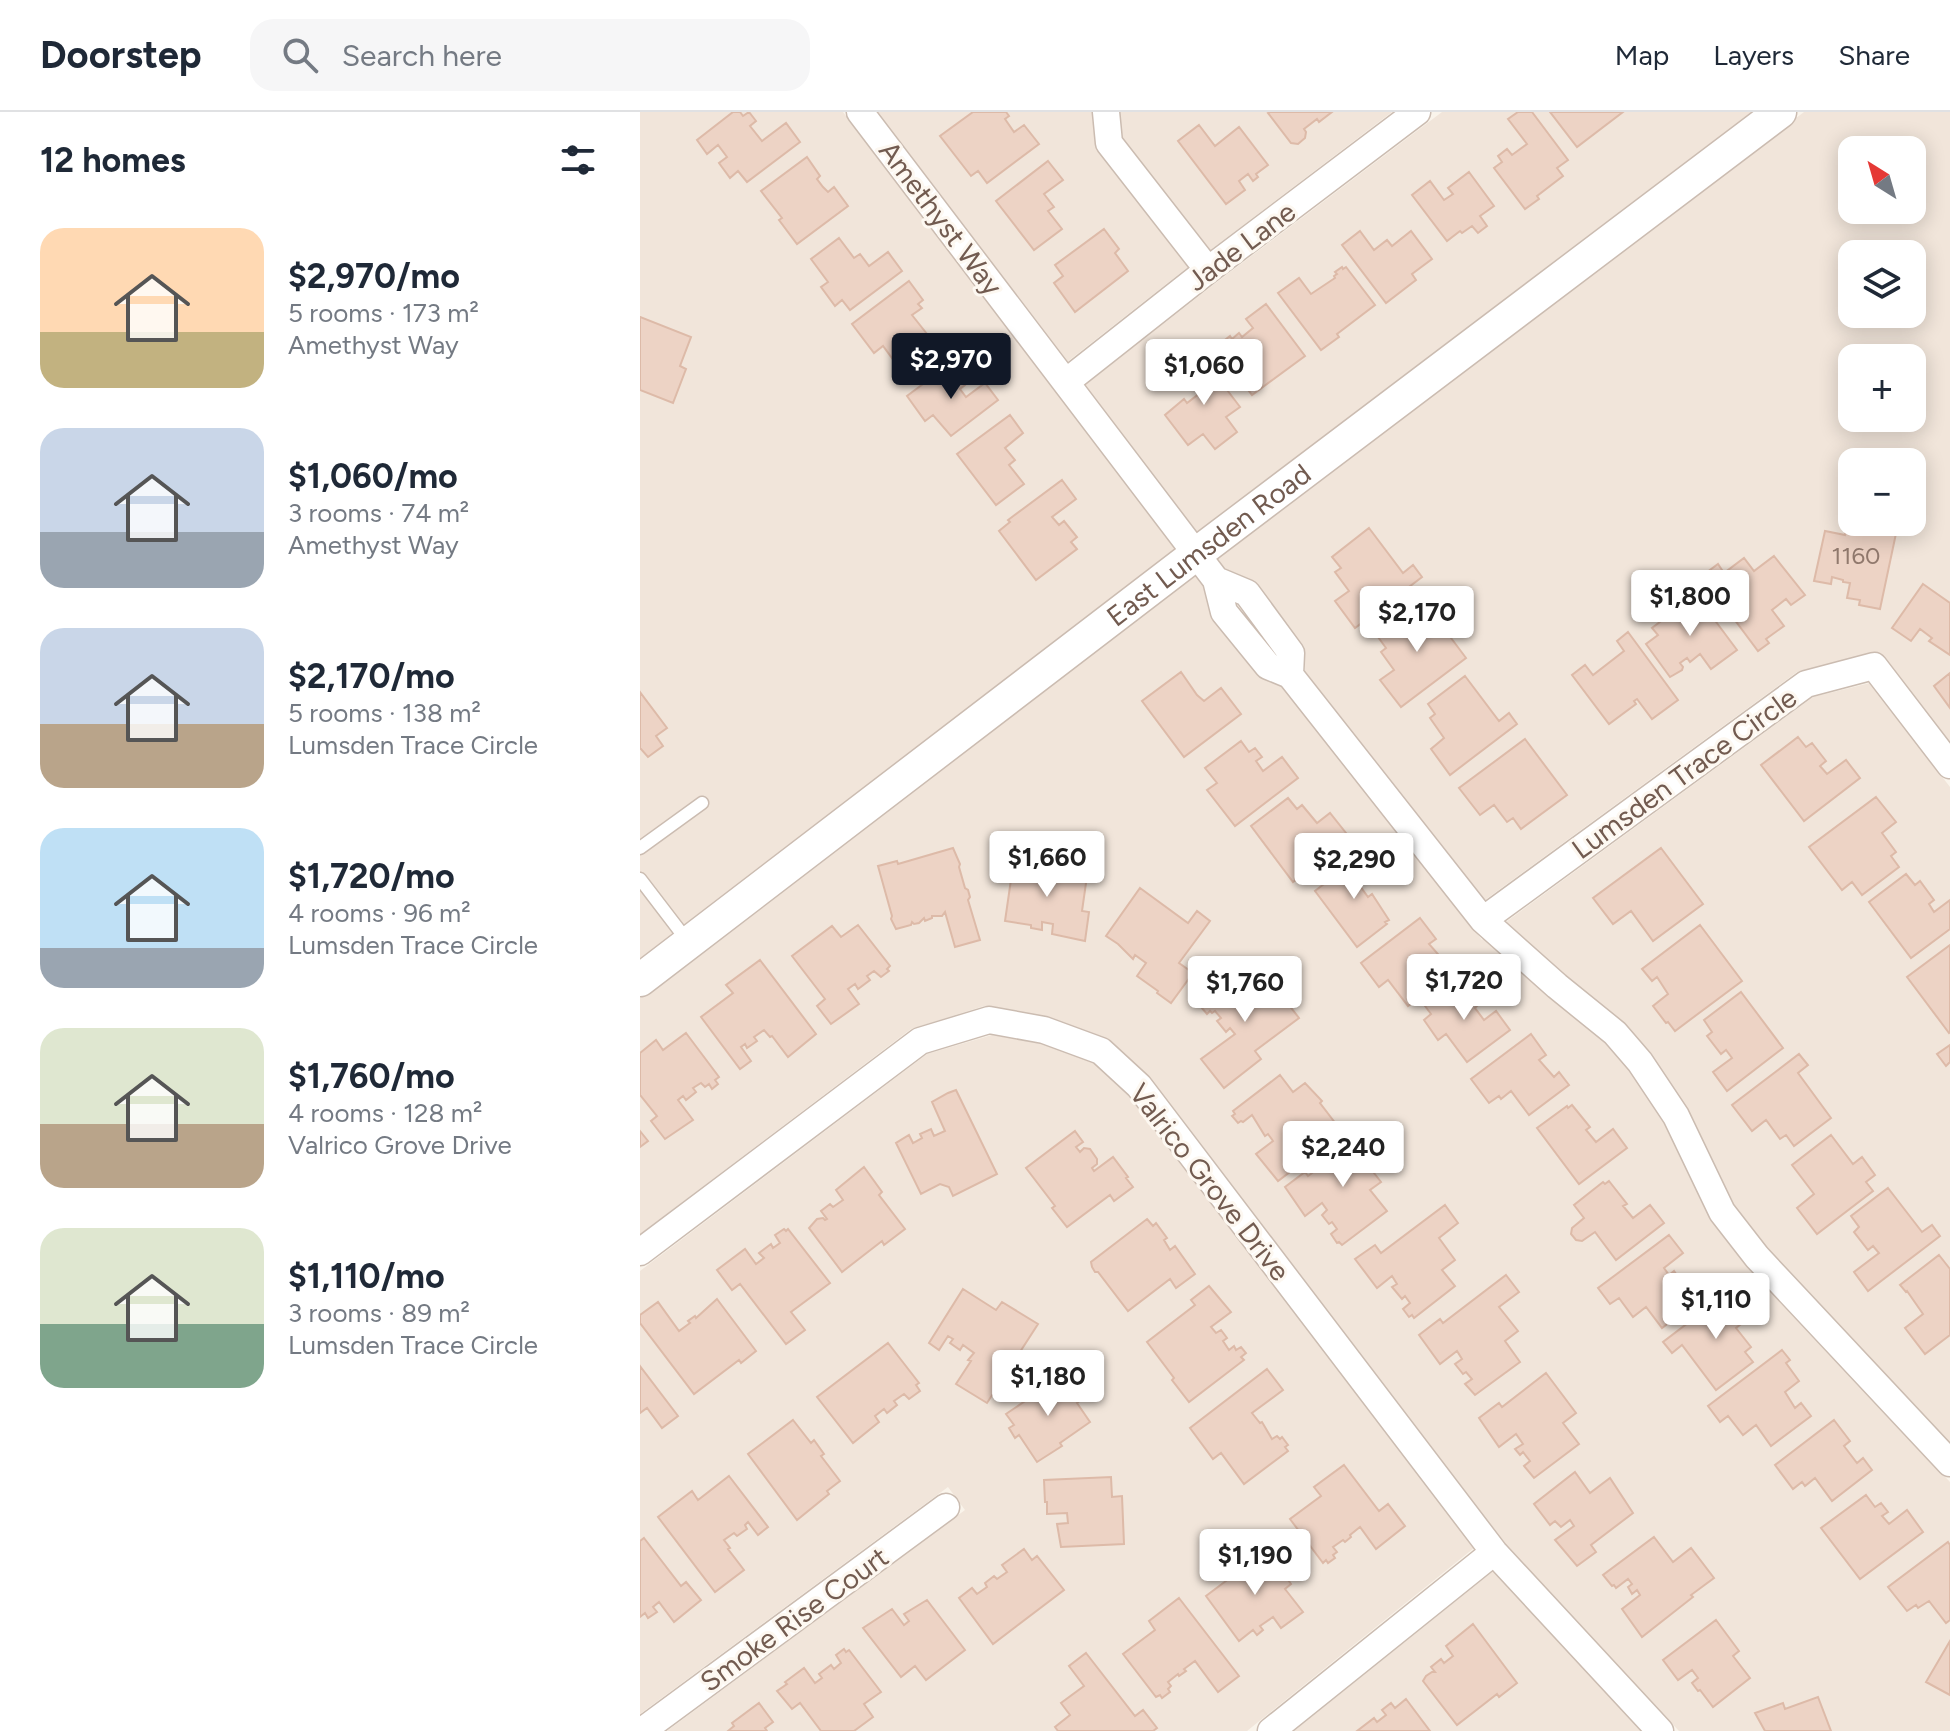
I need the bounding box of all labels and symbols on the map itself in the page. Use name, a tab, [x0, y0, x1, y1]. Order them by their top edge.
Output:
street label: Amethyst Way	[872, 134, 1010, 302]
north arrow	[1838, 136, 1926, 224]
street label: Jade Lane	[1180, 194, 1302, 298]
pin: $2,970	[886, 333, 1016, 401]
pin: $1,060	[1139, 339, 1269, 407]
street label: East Lumsden Road	[1100, 456, 1317, 633]
house number: 1160	[1832, 541, 1880, 570]
pin: $1,800	[1625, 570, 1755, 638]
pin: $2,170	[1352, 586, 1482, 654]
street label: Lumsden Trace Circle	[1565, 680, 1803, 866]
pin: $1,660	[982, 831, 1112, 899]
pin: $2,290	[1289, 833, 1419, 901]
pin: $1,720	[1399, 954, 1529, 1022]
pin: $1,760	[1180, 956, 1310, 1024]
street label: Valrico Grove Drive	[1122, 1077, 1298, 1287]
pin: $2,240	[1278, 1121, 1408, 1189]
pin: $1,110	[1651, 1273, 1781, 1341]
pin: $1,180	[983, 1350, 1113, 1418]
pin: $1,190	[1190, 1529, 1320, 1597]
street label: Smoke Rise Court	[693, 1539, 895, 1699]

